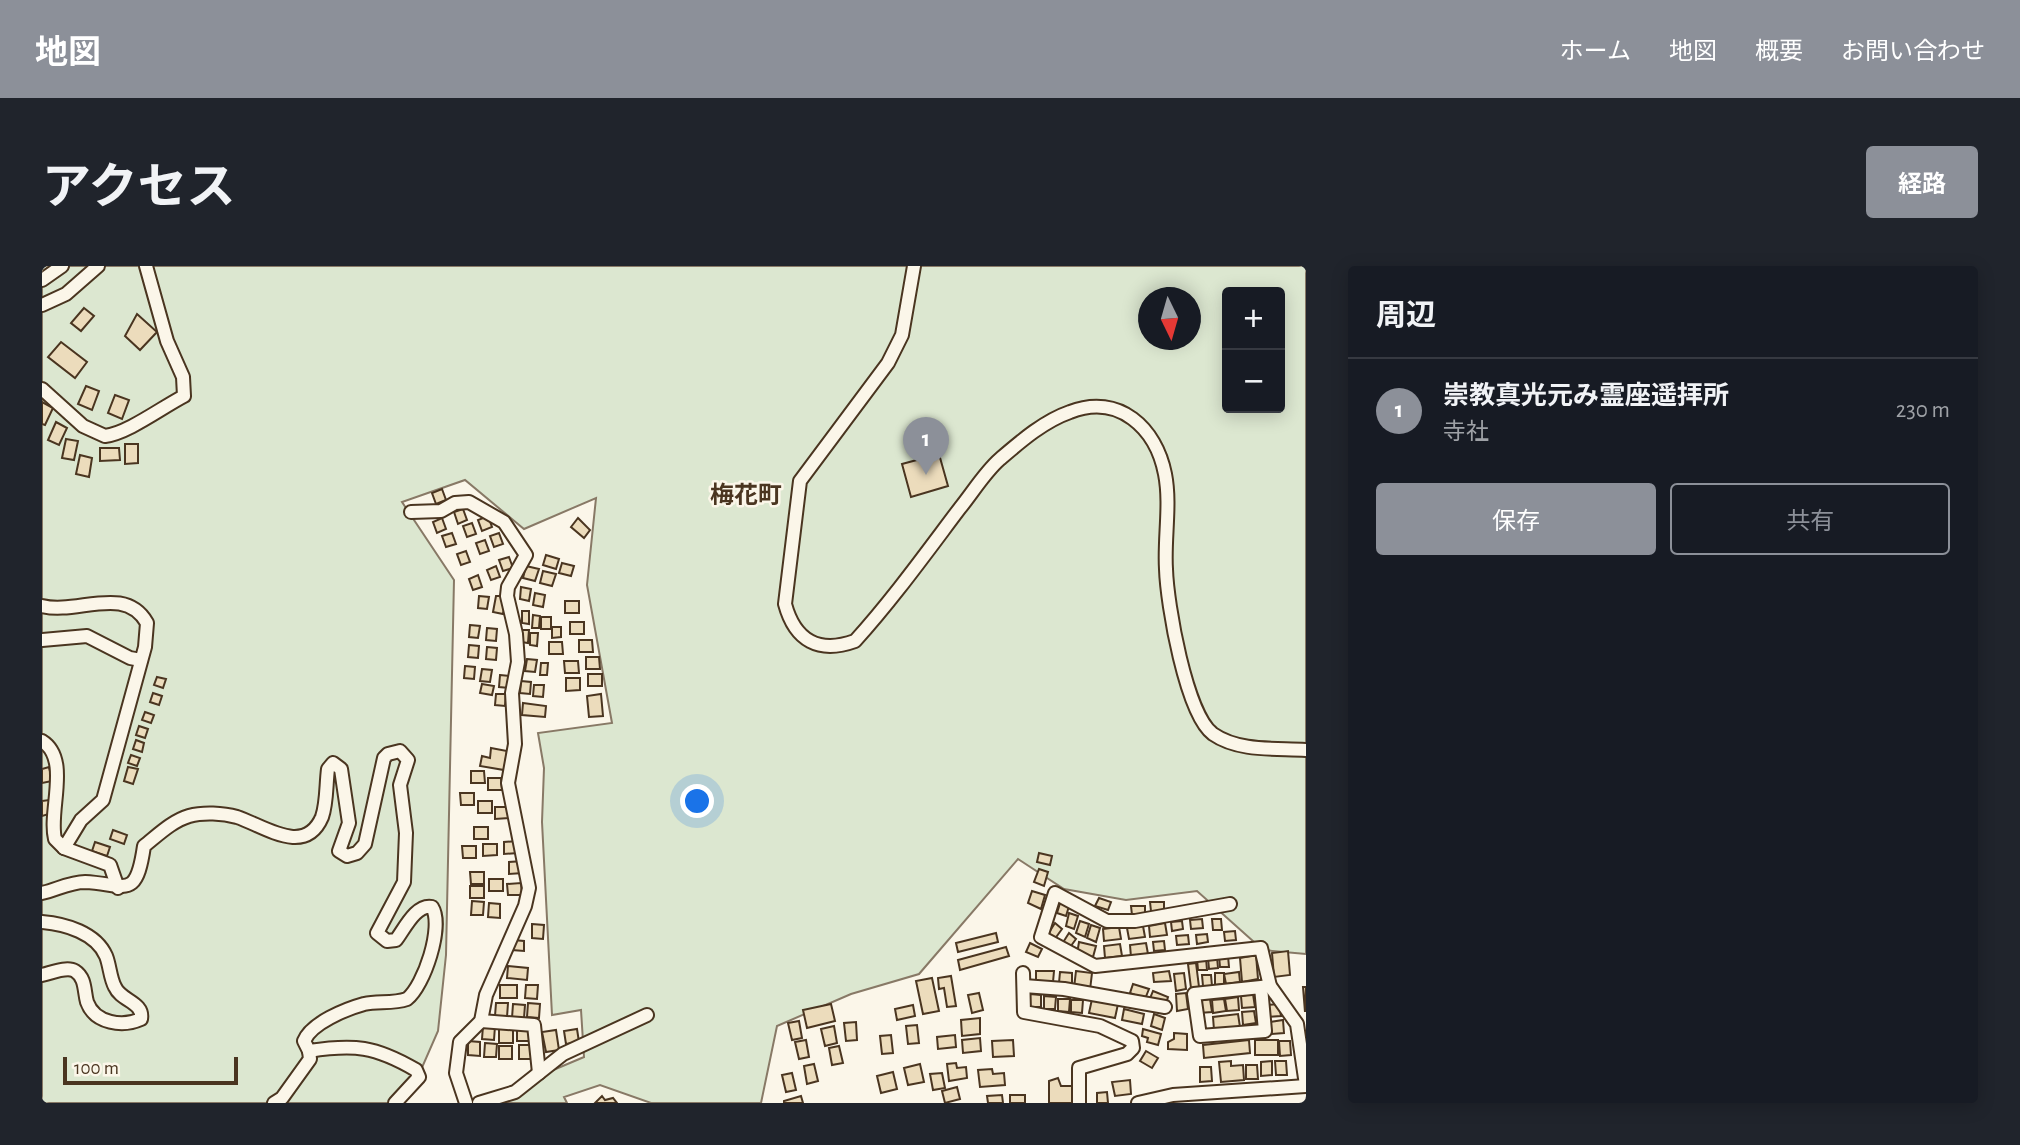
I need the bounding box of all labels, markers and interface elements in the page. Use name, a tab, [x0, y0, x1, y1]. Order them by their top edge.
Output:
text: 地図	[35, 37, 101, 70]
text: ホーム	[1560, 40, 1631, 64]
text: 地図	[1669, 40, 1717, 64]
text: 概要	[1755, 40, 1803, 64]
text: お問い合わせ	[1841, 40, 1985, 64]
button: 経路	[1866, 146, 1978, 218]
text: アクセス	[42, 164, 236, 213]
north arrow	[1138, 287, 1201, 350]
map controls	[1222, 287, 1285, 413]
button: +	[1222, 287, 1285, 350]
text: 周辺	[1376, 301, 1436, 331]
button: −	[1222, 350, 1285, 413]
text: 崇教真光元み霊座遥拝所	[1443, 383, 1729, 409]
text: 1	[1395, 399, 1403, 422]
text: 230 m	[1896, 399, 1950, 422]
pin: 1	[903, 417, 949, 475]
text: 寺社	[1443, 421, 1489, 444]
district label: 梅花町	[710, 482, 782, 508]
button: 保存	[1376, 483, 1656, 555]
button: 共有	[1670, 483, 1950, 555]
your location	[680, 784, 714, 818]
scale bar	[63, 1054, 238, 1086]
text: 100 m	[74, 1059, 119, 1078]

